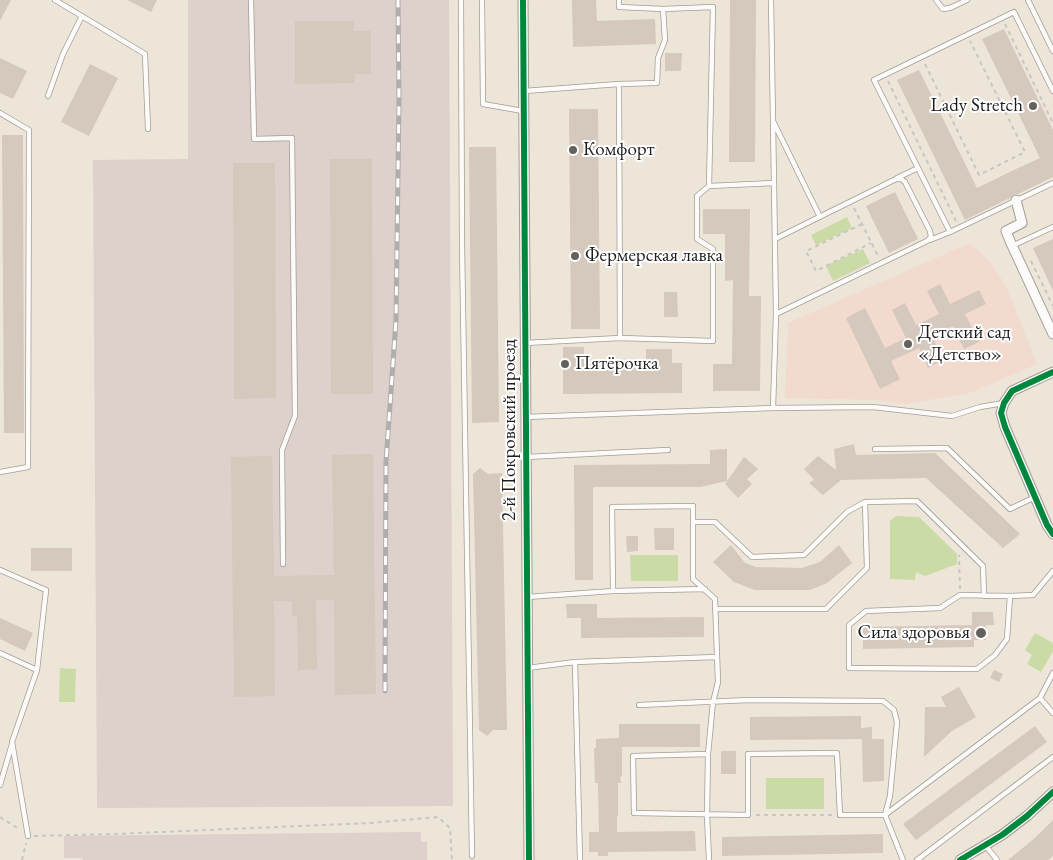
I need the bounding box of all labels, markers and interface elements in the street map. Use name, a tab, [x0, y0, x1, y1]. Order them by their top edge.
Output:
place label: Lady Stretch	[931, 95, 1023, 117]
marker: Lady Stretch	[1027, 100, 1039, 112]
place label: Комфорт	[583, 139, 654, 161]
marker: Комфорт	[567, 144, 579, 156]
place label: Фермерская лавка	[585, 245, 723, 267]
marker: Фермерская лавка	[569, 250, 581, 262]
place label: Детский сад «Детство»	[918, 322, 1011, 366]
marker: Детский сад «Детство»	[902, 338, 914, 350]
street label: 2-й Покровский проезд	[499, 339, 521, 521]
place label: Пятёрочка	[575, 353, 659, 375]
marker: Пятёрочка	[559, 358, 571, 370]
place label: Сила здоровья	[857, 622, 970, 644]
marker: Сила здоровья	[974, 626, 988, 640]

